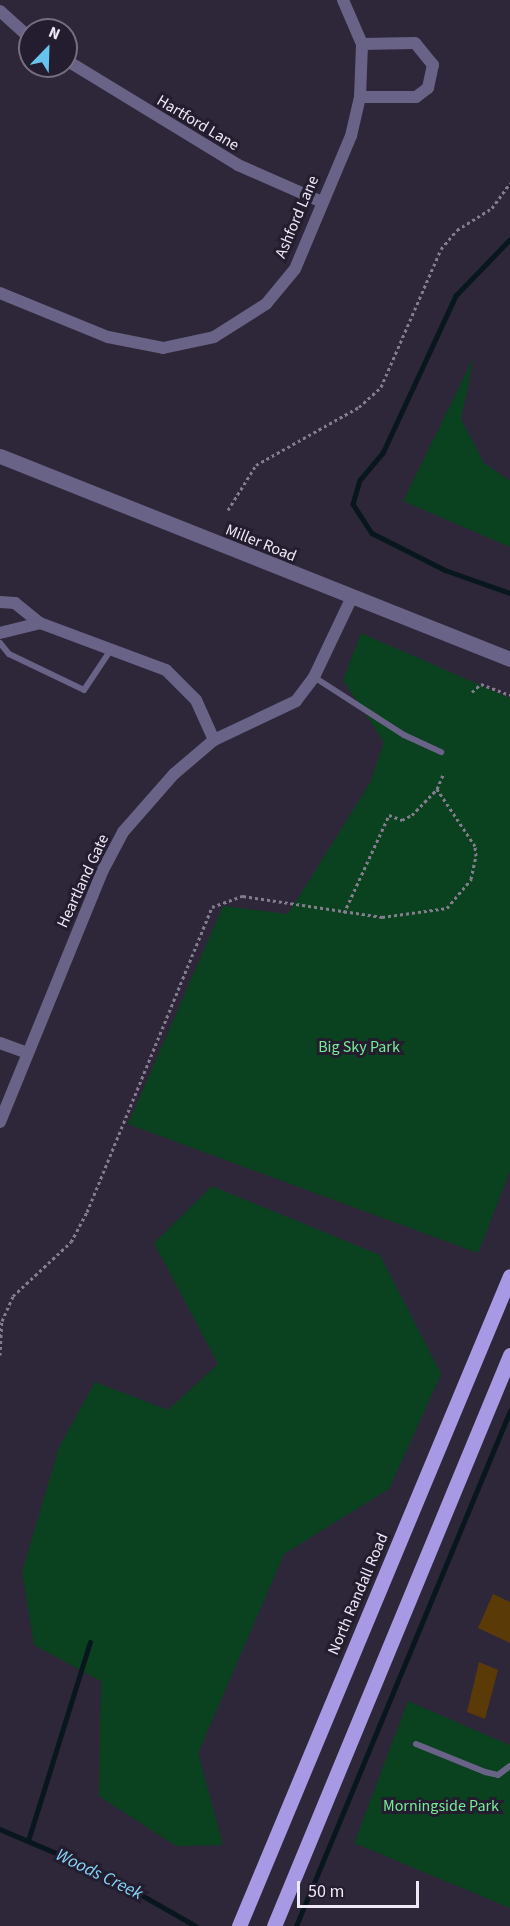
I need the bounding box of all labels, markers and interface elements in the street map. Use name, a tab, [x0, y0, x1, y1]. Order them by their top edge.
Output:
north arrow	[18, 18, 78, 78]
text: N	[45, 21, 63, 45]
street label: Hartford Lane	[153, 91, 243, 155]
street label: Ashford Lane	[271, 173, 323, 261]
street label: Miller Road	[223, 520, 299, 566]
street label: Heartland Gate	[53, 831, 113, 931]
park label: Big Sky Park	[318, 1037, 400, 1057]
street label: North Randall Road	[324, 1530, 392, 1658]
park label: Morningside Park	[383, 1796, 499, 1816]
water label: Woods Creek	[52, 1845, 146, 1905]
scale bar	[300, 1869, 422, 1907]
text: 50 m	[308, 1879, 344, 1904]

